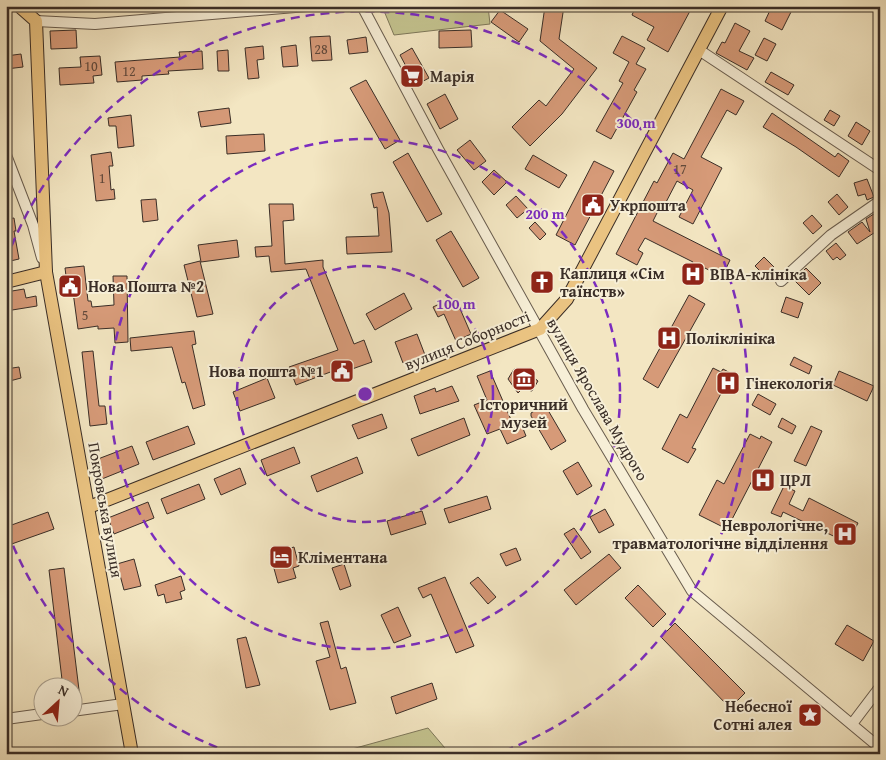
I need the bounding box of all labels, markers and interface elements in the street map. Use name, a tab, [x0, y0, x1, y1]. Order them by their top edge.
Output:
house number: 28	[314, 39, 328, 59]
house number: 10	[84, 56, 98, 76]
house number: 12	[122, 61, 136, 81]
supermarket icon: Марія	[399, 63, 425, 89]
place label: Марія	[430, 64, 475, 88]
text: 300 m	[616, 112, 656, 133]
house number: 17	[673, 159, 687, 179]
house number: 1	[99, 168, 105, 188]
public building icon: Укрпошта	[580, 192, 606, 218]
place label: Укрпошта	[610, 193, 687, 217]
text: 200 m	[525, 203, 565, 224]
place label: Каплиця «Сім таїнств»	[560, 261, 665, 303]
hospital icon: ВІВА-клініка	[680, 261, 706, 287]
place label: ВІВА-клініка	[710, 262, 808, 286]
church icon: Каплиця «Сім таїнств»	[529, 269, 555, 295]
public building icon: Нова Пошта №2	[57, 273, 83, 299]
place label: Нова Пошта №2	[88, 274, 204, 298]
text: 100 m	[436, 293, 476, 314]
street label: вулиця Соборності	[401, 304, 534, 376]
house number: 5	[82, 305, 88, 325]
street label: вулиця Ярослава Мудрого	[541, 313, 655, 485]
hospital icon: Поліклініка	[656, 325, 682, 351]
place label: Поліклініка	[686, 326, 776, 350]
public building icon: Нова пошта №1	[329, 358, 355, 384]
place label: Нова пошта №1	[209, 359, 324, 383]
museum icon: Історичний музей	[511, 366, 537, 392]
hospital icon: Гінекологія	[715, 370, 741, 396]
place label: Гінекологія	[746, 371, 834, 395]
centre of rings	[356, 385, 374, 403]
place label: Історичний музей	[480, 392, 568, 434]
street label: Покровська вулиця	[82, 440, 130, 580]
hospital icon: ЦРЛ	[750, 467, 776, 493]
place label: ЦРЛ	[780, 468, 811, 492]
place label: Неврологічне, травматологічне відділення	[612, 513, 828, 555]
hospital icon: Неврологічне, травматологічне відділення	[832, 521, 858, 547]
hotel icon: Кліментана	[268, 544, 294, 570]
place label: Кліментана	[298, 545, 388, 569]
north arrow	[32, 678, 82, 728]
text: N	[55, 679, 73, 702]
place label: Небесної Сотні алея	[714, 694, 792, 736]
place icon: Небесної Сотні алея	[797, 702, 823, 728]

